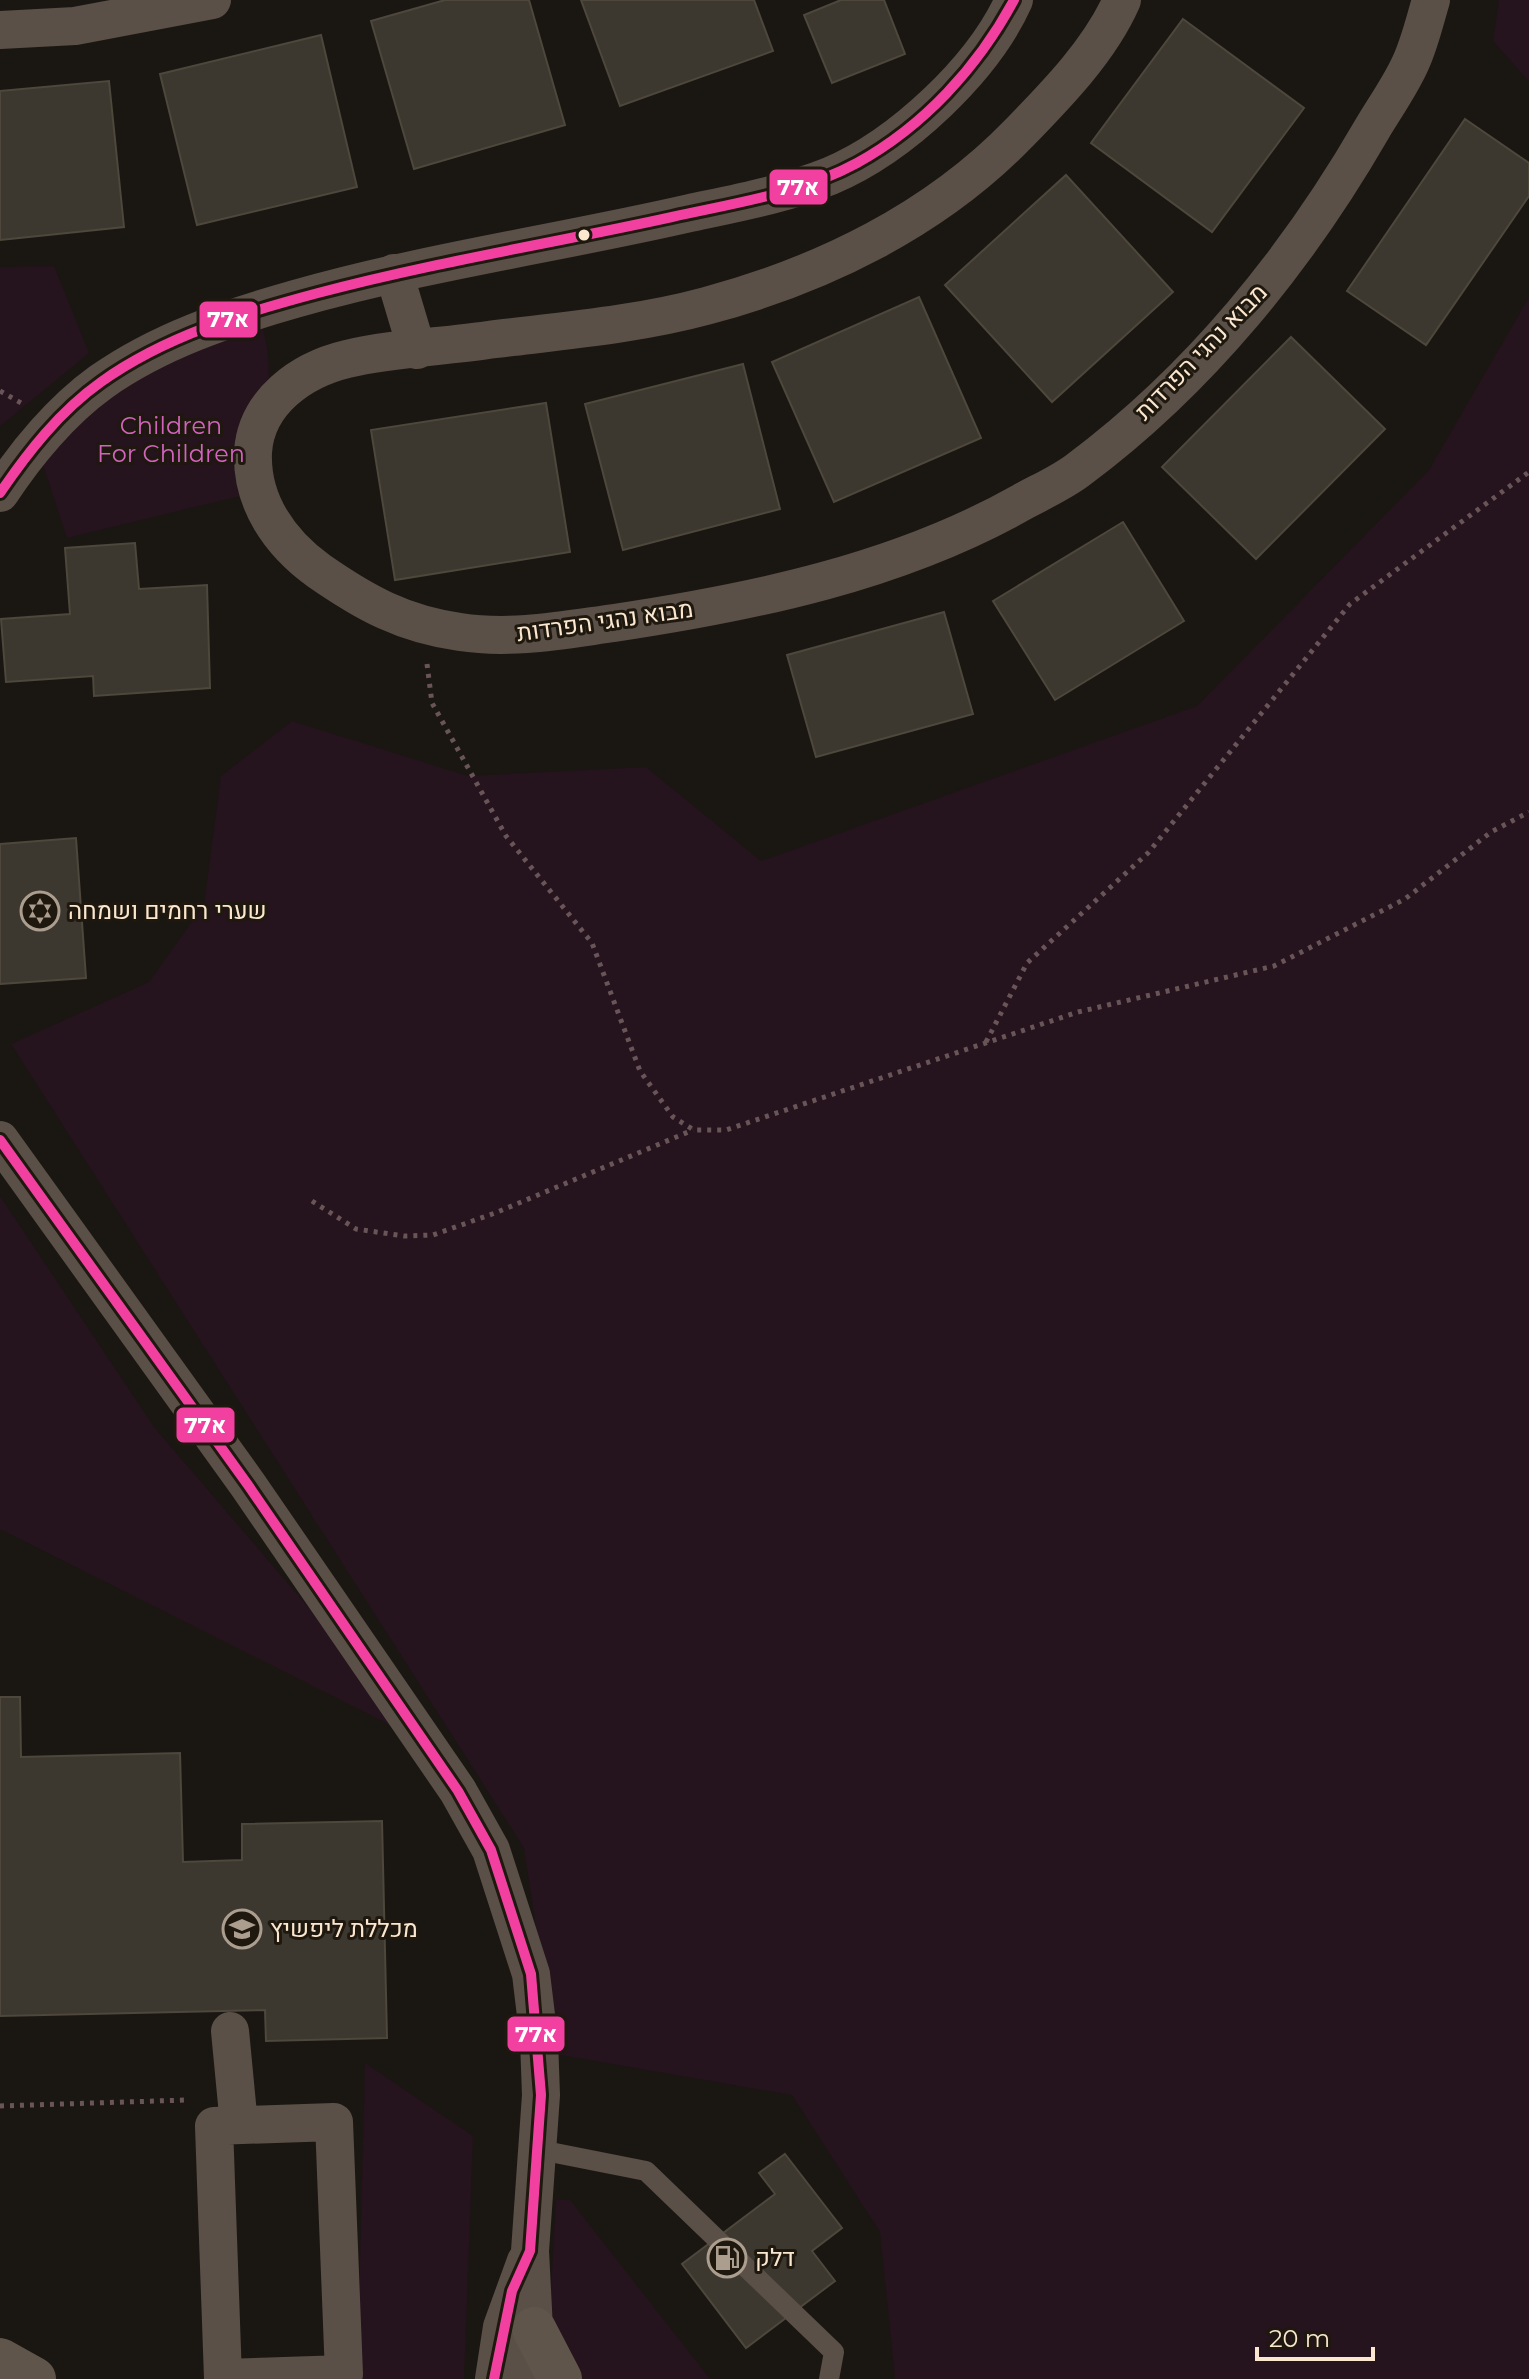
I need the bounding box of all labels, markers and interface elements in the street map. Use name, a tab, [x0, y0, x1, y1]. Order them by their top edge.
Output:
line badge: 77א	[768, 168, 829, 206]
text: 77א	[777, 174, 819, 201]
unlabelled marker	[576, 227, 592, 243]
street label: מבוא נהגי הפרדות	[1128, 278, 1273, 426]
line badge: 77א	[198, 300, 259, 339]
text: 77א	[207, 306, 249, 333]
park label: Children For Children	[97, 411, 245, 468]
street label: מבוא נהגי הפרדות	[515, 594, 695, 647]
synagogue icon: שערי רחמים ושמחה	[19, 890, 61, 932]
place label: שערי רחמים ושמחה	[68, 896, 267, 925]
line badge: 77א	[175, 1406, 236, 1444]
text: 77א	[184, 1412, 226, 1439]
school or university icon: מכללת ליפשיץ	[221, 1908, 263, 1950]
place label: מכללת ליפשיץ	[270, 1914, 418, 1943]
line badge: 77א	[506, 2015, 566, 2053]
text: 77א	[515, 2021, 557, 2048]
fuel station icon: דלק	[706, 2237, 748, 2279]
place label: דלק	[755, 2243, 795, 2272]
scale bar	[1257, 2311, 1373, 2361]
text: 20 m	[1269, 2324, 1330, 2353]

